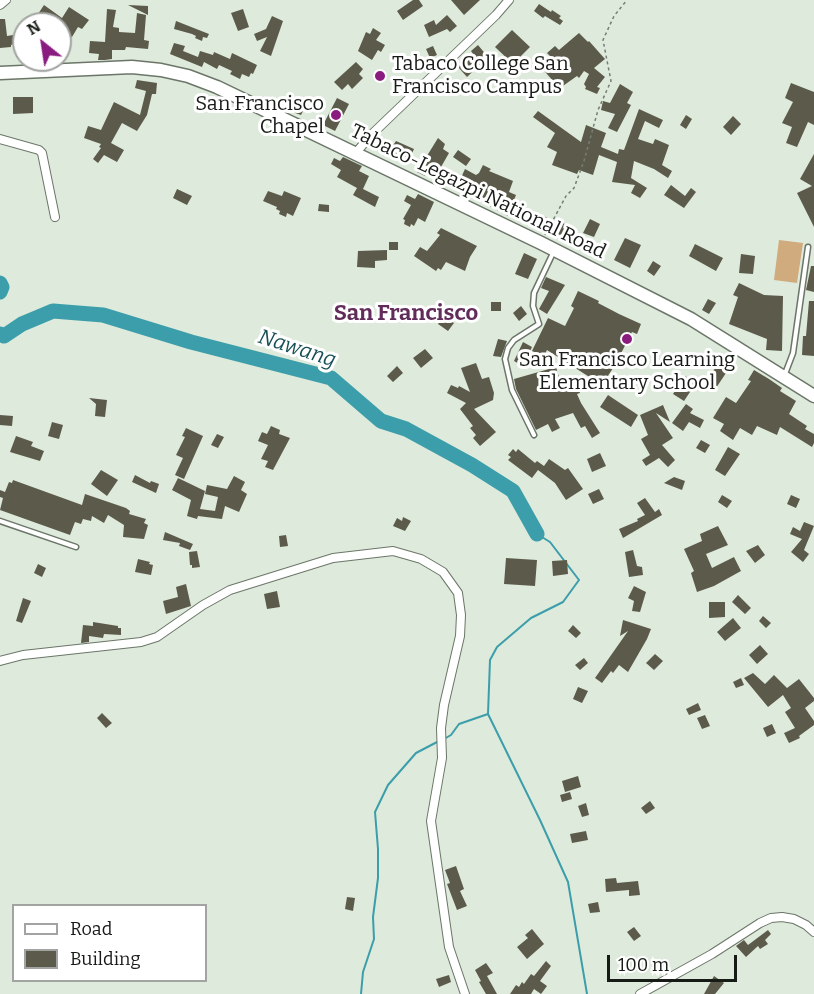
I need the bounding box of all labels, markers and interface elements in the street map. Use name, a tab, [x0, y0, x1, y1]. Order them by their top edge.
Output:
north arrow	[12, 12, 72, 72]
text: N	[24, 16, 44, 39]
place label: Tabaco College San Francisco Campus	[392, 52, 569, 99]
marker: Tabaco College San Francisco Campus	[373, 69, 387, 83]
place label: San Francisco Chapel	[195, 92, 324, 139]
marker: San Francisco Chapel	[329, 108, 343, 122]
street label: Tabaco-Legazpi National Road	[346, 120, 610, 264]
district label: San Francisco	[334, 301, 478, 327]
water label: Nawang	[255, 325, 339, 373]
marker: San Francisco Learning Elementary School	[620, 332, 634, 346]
place label: San Francisco Learning Elementary School	[519, 348, 735, 395]
legend	[12, 904, 207, 982]
text: Road	[70, 918, 112, 940]
scale bar	[610, 943, 740, 981]
text: Building	[70, 948, 141, 970]
text: 100 m	[618, 954, 669, 976]

